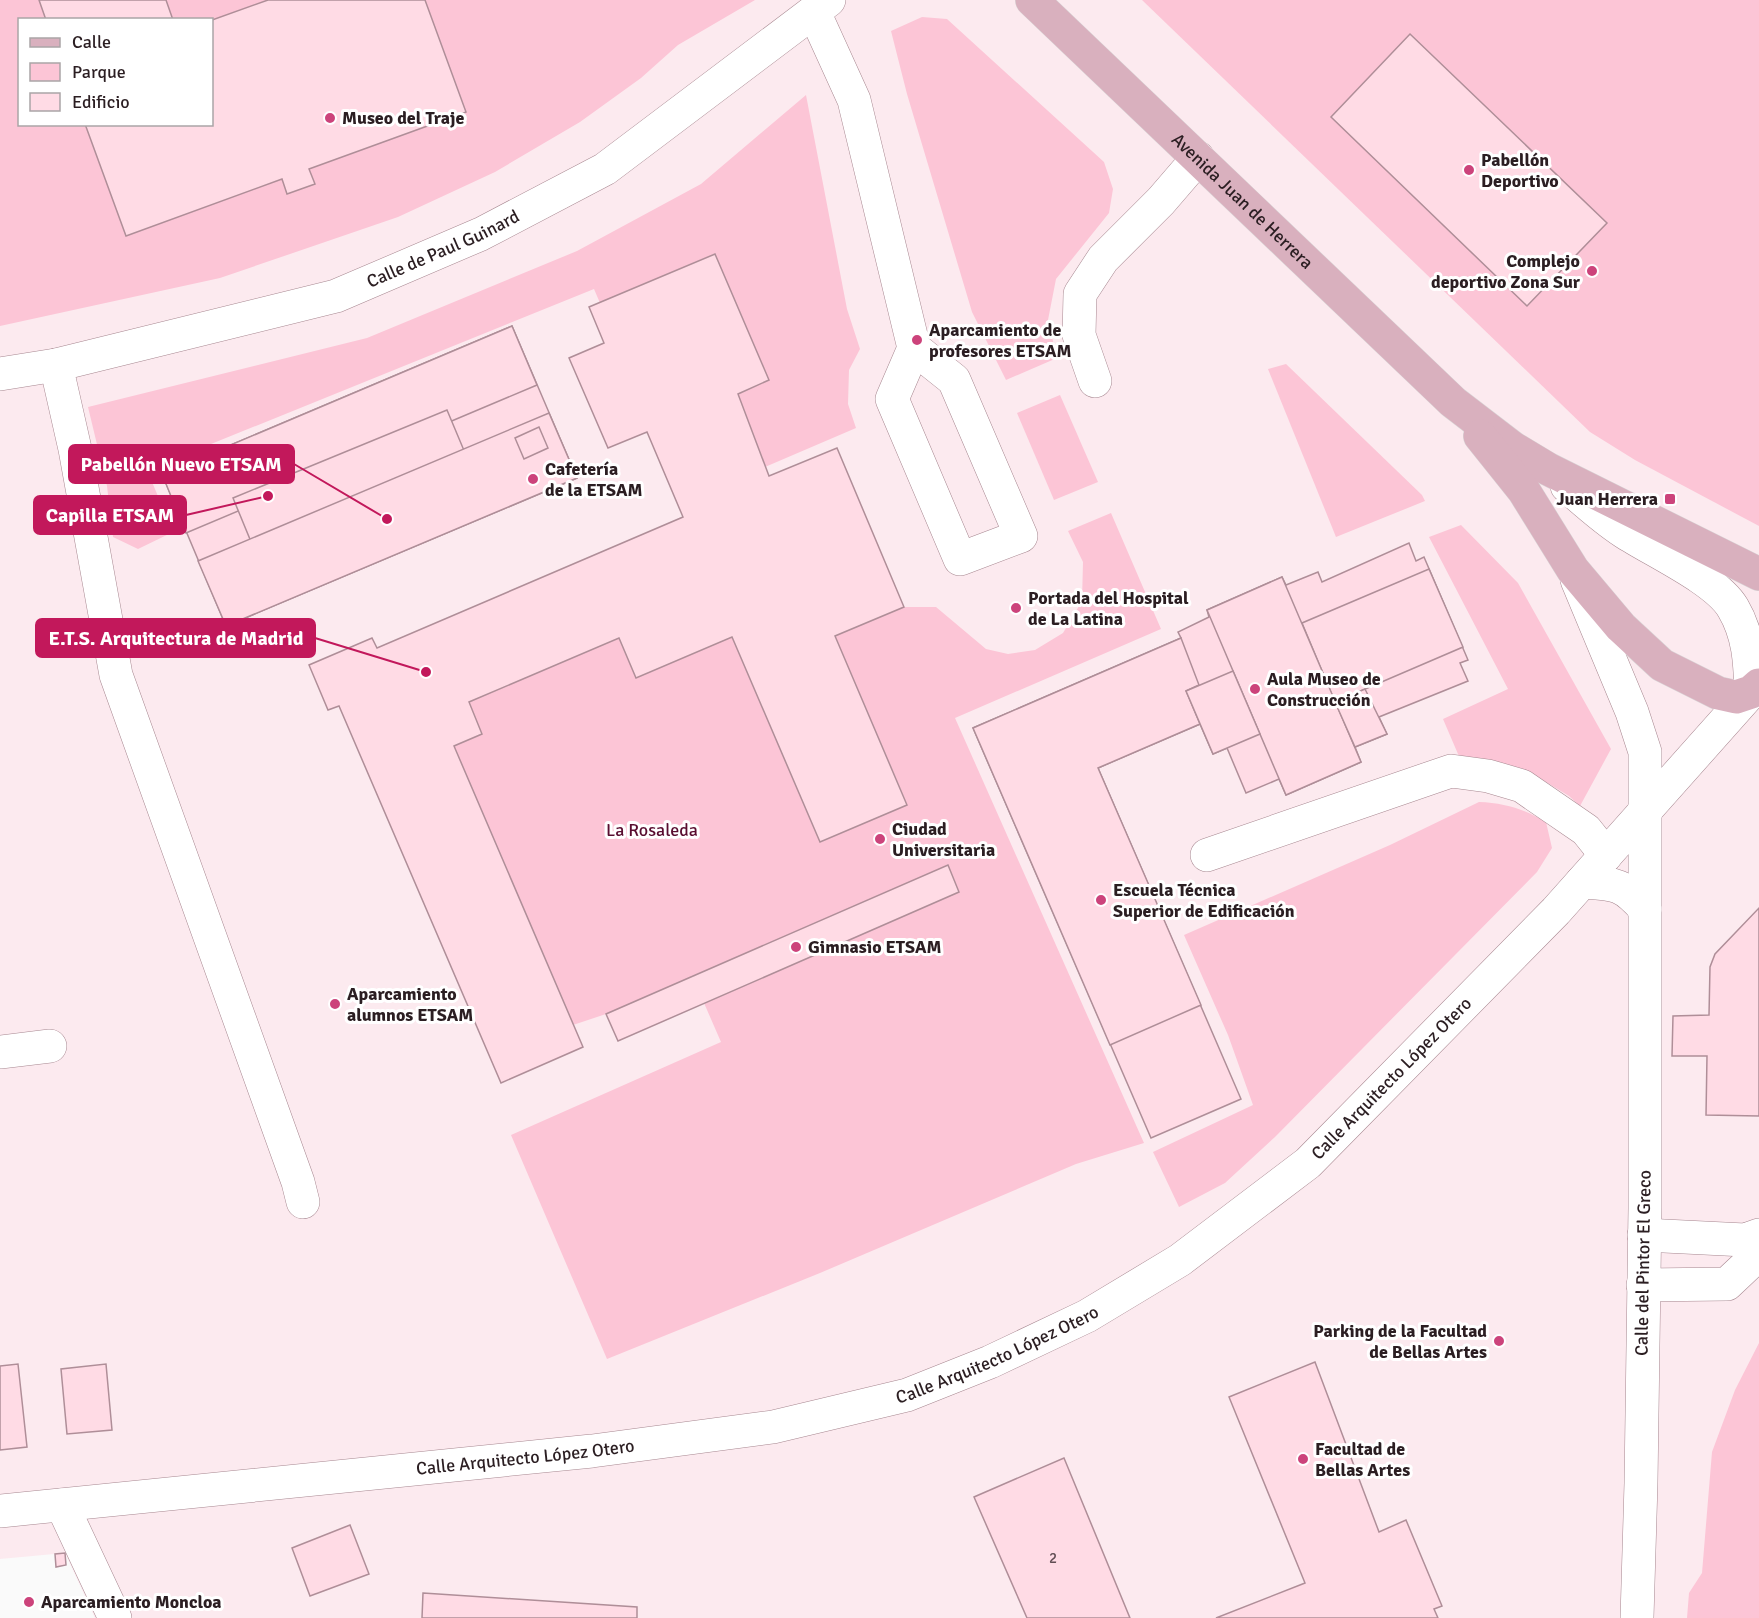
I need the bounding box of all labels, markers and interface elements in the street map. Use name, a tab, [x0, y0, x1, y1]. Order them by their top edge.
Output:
legend	[18, 18, 213, 126]
text: Calle	[72, 31, 111, 53]
text: Parque	[72, 61, 126, 83]
text: Edificio	[72, 91, 130, 113]
place label: Museo del Traje	[342, 107, 464, 129]
marker: Museo del Traje	[323, 111, 337, 125]
street label: Avenida Juan de Herrera	[1167, 128, 1318, 274]
place label: Pabellón Deportivo	[1481, 149, 1559, 192]
marker: Pabellón Deportivo	[1462, 163, 1476, 177]
street label: Calle de Paul Guinard	[363, 205, 523, 293]
place label: Complejo deportivo Zona Sur	[1431, 250, 1581, 293]
marker: Complejo deportivo Zona Sur	[1585, 264, 1599, 278]
place label: Aparcamiento de profesores ETSAM	[929, 319, 1071, 362]
marker: Aparcamiento de profesores ETSAM	[910, 333, 924, 347]
callout: Pabellón Nuevo ETSAM	[69, 445, 294, 483]
text: Pabellón Nuevo ETSAM	[80, 452, 282, 477]
place label: Cafetería de la ETSAM	[545, 458, 642, 501]
marker: Cafetería de la ETSAM	[526, 472, 540, 486]
place label: Juan Herrera	[1556, 488, 1658, 510]
marker: Juan Herrera	[1663, 492, 1677, 506]
callout: Capilla ETSAM	[34, 496, 186, 534]
text: Capilla ETSAM	[46, 503, 174, 528]
place label: Portada del Hospital de La Latina	[1028, 587, 1189, 630]
marker: Portada del Hospital de La Latina	[1009, 601, 1023, 615]
callout: E.T.S. Arquitectura de Madrid	[36, 619, 315, 657]
text: E.T.S. Arquitectura de Madrid	[49, 626, 304, 651]
place label: Aula Museo de Construcción	[1267, 668, 1381, 711]
marker: Aula Museo de Construcción	[1248, 682, 1262, 696]
place label: Ciudad Universitaria	[892, 818, 995, 861]
park label: La Rosaleda	[606, 819, 698, 841]
marker: Ciudad Universitaria	[873, 832, 887, 846]
place label: Escuela Técnica Superior de Edificación	[1113, 879, 1295, 922]
marker: Escuela Técnica Superior de Edificación	[1094, 893, 1108, 907]
place label: Gimnasio ETSAM	[808, 936, 942, 958]
marker: Gimnasio ETSAM	[789, 940, 803, 954]
place label: Aparcamiento alumnos ETSAM	[347, 983, 473, 1026]
street label: Calle Arquitecto López Otero	[1307, 992, 1476, 1164]
marker: Aparcamiento alumnos ETSAM	[328, 997, 342, 1011]
street label: Calle del Pintor El Greco	[1630, 1170, 1656, 1356]
street label: Calle Arquitecto López Otero	[894, 1301, 1103, 1408]
place label: Parking de la Facultad de Bellas Artes	[1313, 1320, 1487, 1363]
marker: Parking de la Facultad de Bellas Artes	[1492, 1334, 1506, 1348]
street label: Calle Arquitecto López Otero	[415, 1434, 636, 1480]
place label: Facultad de Bellas Artes	[1315, 1438, 1410, 1481]
marker: Facultad de Bellas Artes	[1296, 1452, 1310, 1466]
house number: 2	[1049, 1549, 1057, 1567]
place label: Aparcamiento Moncloa	[41, 1591, 222, 1613]
marker: Aparcamiento Moncloa	[22, 1595, 36, 1609]

